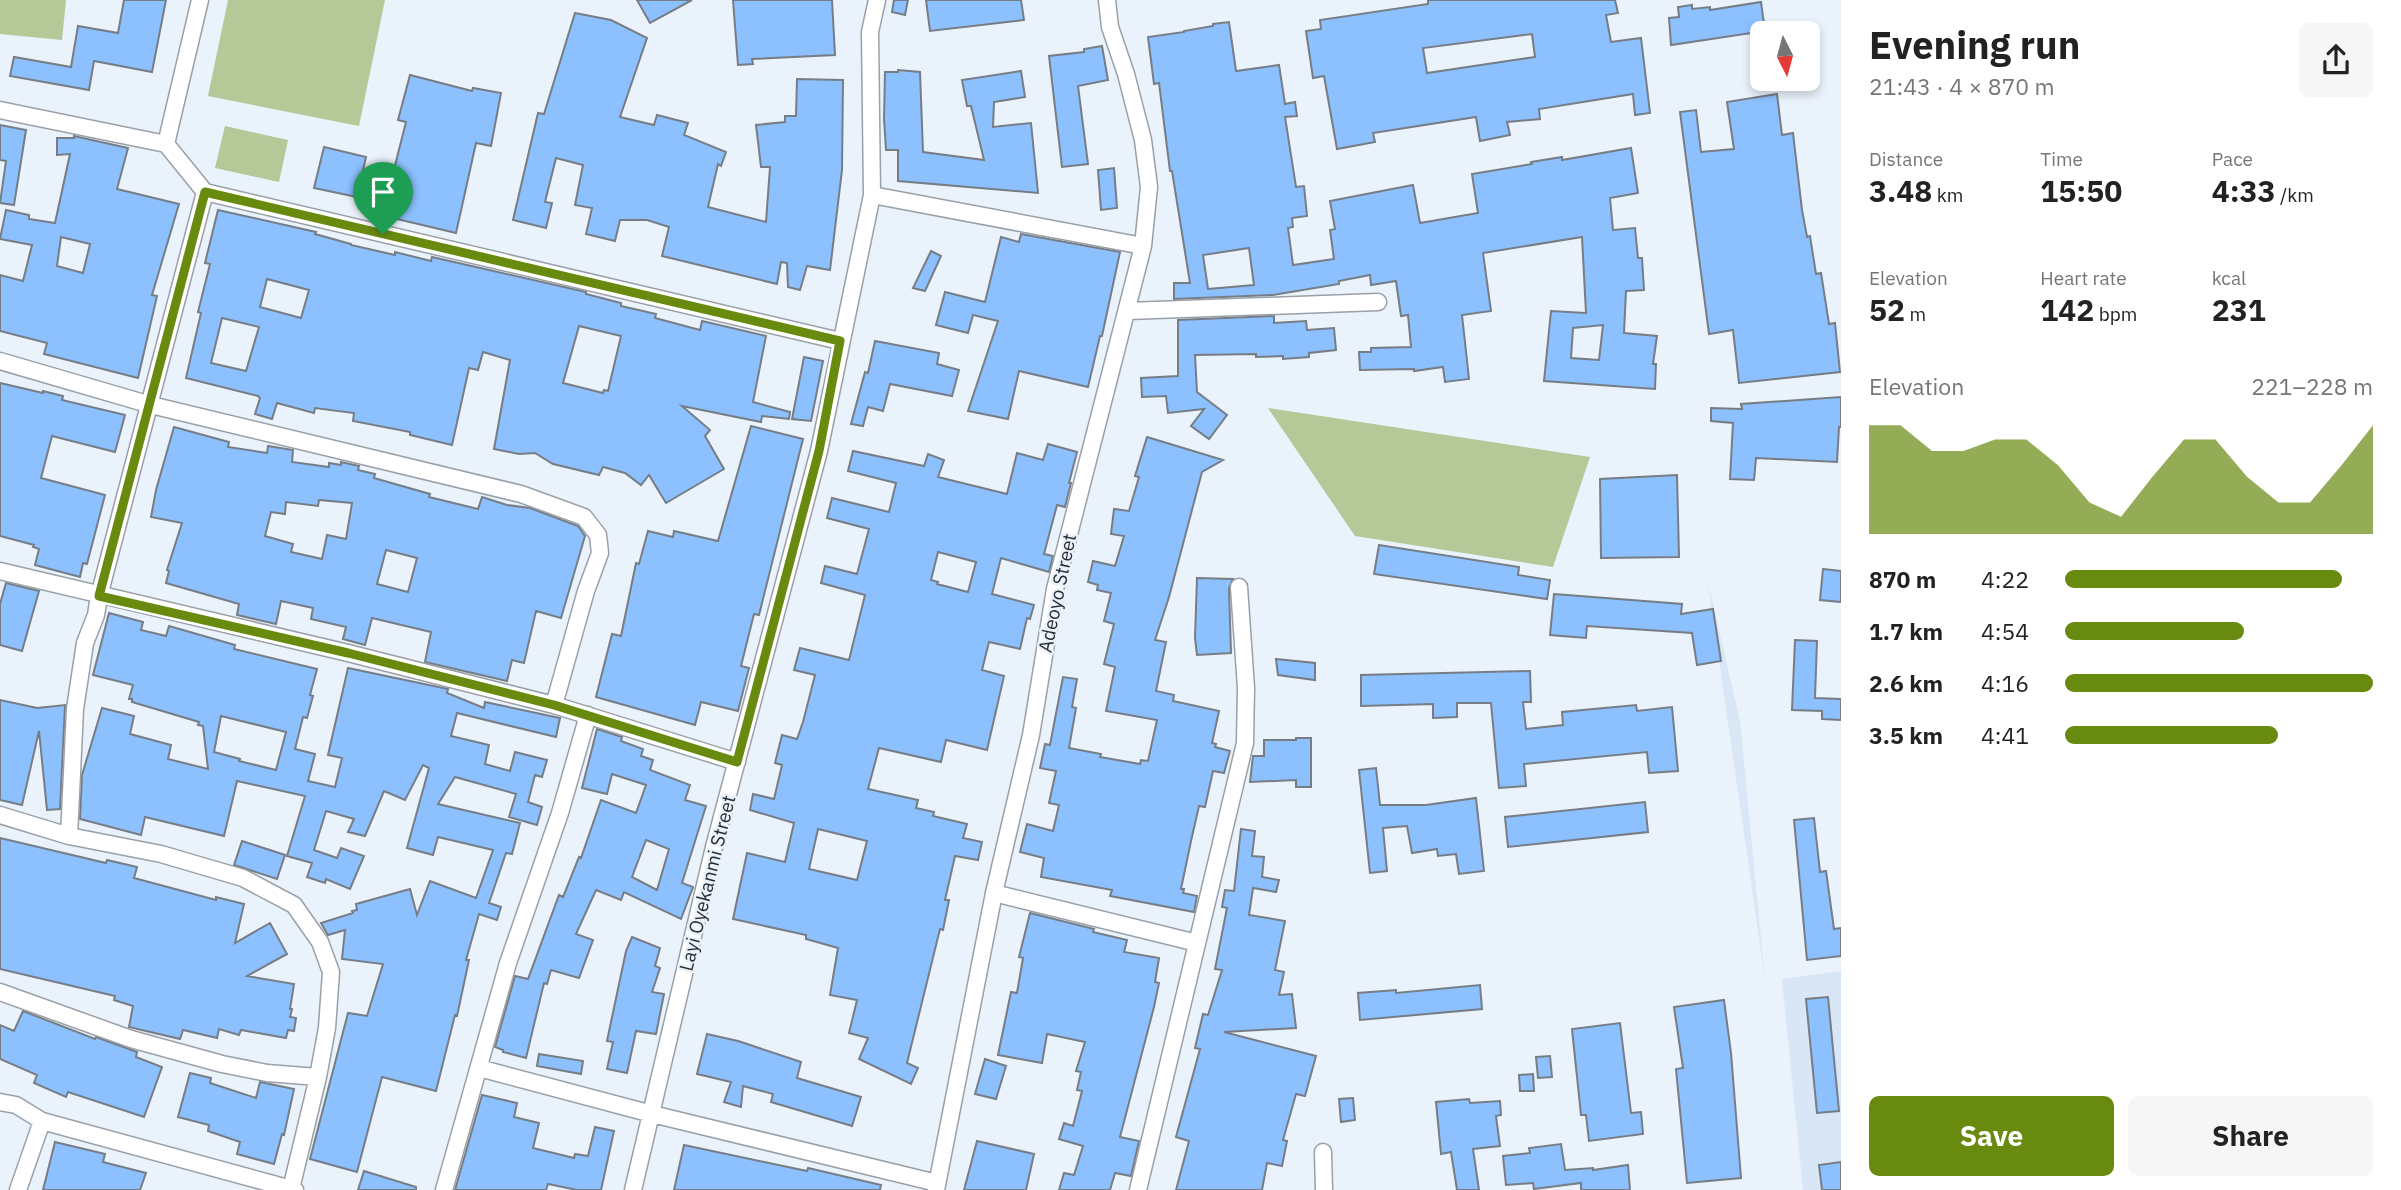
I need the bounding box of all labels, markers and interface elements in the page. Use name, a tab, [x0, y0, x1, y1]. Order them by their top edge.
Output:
text: Evening run	[1869, 20, 2080, 69]
north arrow	[1750, 21, 1820, 91]
map controls	[1750, 21, 1820, 91]
button: share	[2299, 23, 2373, 97]
text: 21:43 · 4 × 870 m	[1869, 71, 2055, 101]
text: Distance	[1869, 147, 1943, 171]
text: Time	[2040, 147, 2083, 171]
text: Pace	[2212, 147, 2253, 171]
pin	[353, 162, 413, 234]
text: 3.48	[1869, 171, 1932, 210]
text: 15:50	[2040, 171, 2122, 210]
text: 4:33	[2212, 171, 2276, 210]
icon: arrive	[364, 173, 402, 211]
text: km	[1932, 183, 1963, 207]
text: /km	[2276, 183, 2314, 207]
text: Elevation	[1869, 266, 1948, 290]
text: Heart rate	[2040, 266, 2127, 290]
text: kcal	[2212, 266, 2246, 290]
text: 52	[1869, 290, 1905, 329]
text: 142	[2040, 290, 2094, 329]
text: 231	[2212, 290, 2266, 329]
text: m	[1905, 302, 1926, 326]
text: bpm	[2094, 302, 2137, 326]
text: Elevation	[1869, 371, 1964, 401]
text: 221–228 m	[2251, 371, 2373, 401]
street label: Adeoyo Street	[1033, 531, 1081, 655]
text: 870 m	[1869, 564, 1936, 594]
text: 4:22	[1981, 564, 2029, 594]
text: 1.7 km	[1869, 616, 1943, 646]
text: 4:54	[1981, 616, 2029, 646]
text: 2.6 km	[1869, 668, 1943, 698]
text: 4:16	[1981, 668, 2029, 698]
text: 3.5 km	[1869, 720, 1943, 750]
text: 4:41	[1981, 720, 2029, 750]
street label: Layi Oyekanmi Street	[674, 793, 740, 973]
button: Save	[1869, 1096, 2114, 1176]
button: Share	[2128, 1096, 2373, 1176]

